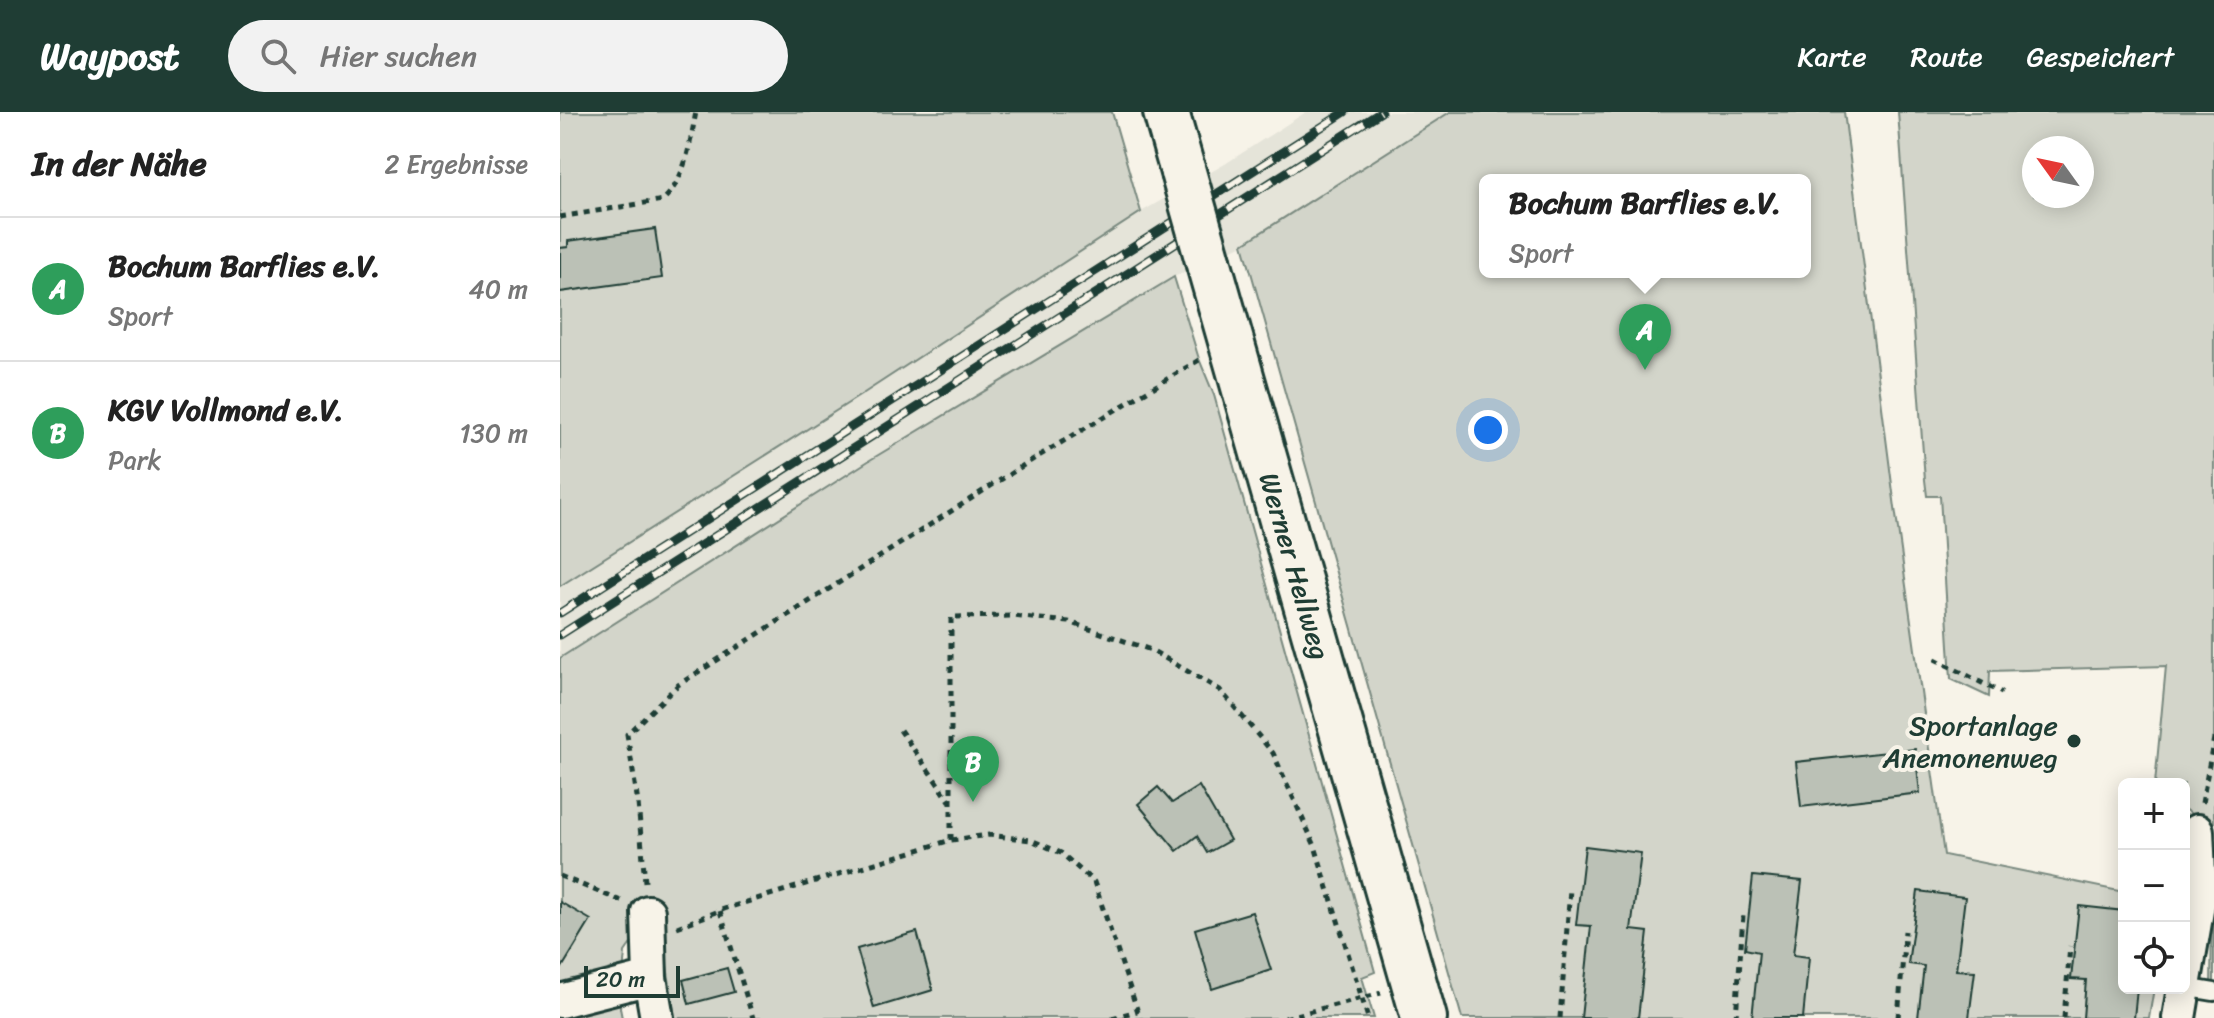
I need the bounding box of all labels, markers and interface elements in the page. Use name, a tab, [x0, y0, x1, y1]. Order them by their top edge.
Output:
search box	[228, 20, 788, 92]
text: Waypost	[40, 23, 180, 90]
text: Hier suchen	[320, 29, 477, 83]
text: Karte	[1797, 32, 1867, 81]
text: Route	[1911, 32, 1983, 81]
text: Gespeichert	[2027, 32, 2174, 81]
icon: search	[256, 34, 300, 78]
text: In der Nähe	[32, 134, 207, 194]
north arrow	[2022, 136, 2094, 208]
text: 2 Ergebnisse	[384, 141, 528, 187]
popup	[1479, 174, 1811, 278]
text: Bochum Barflies e.V.	[1509, 176, 1781, 230]
text: Sport	[1509, 230, 1573, 276]
text: Bochum Barflies e.V.	[108, 239, 380, 293]
text: A	[49, 266, 67, 312]
text: 40 m	[469, 266, 528, 312]
text: Sport	[108, 293, 172, 339]
pin: A	[1619, 304, 1671, 370]
text: KGV Vollmond e.V.	[108, 383, 344, 437]
text: B	[50, 410, 66, 456]
text: 130 m	[459, 410, 528, 456]
your location	[1468, 410, 1508, 450]
text: Park	[108, 437, 161, 483]
street label: Werner Hellweg	[1245, 467, 1345, 666]
place label: Sportanlage Anemonenweg	[1882, 701, 2058, 782]
marker: Sportanlage Anemonenweg	[2065, 732, 2083, 750]
pin: B	[947, 736, 999, 802]
map controls	[2118, 778, 2190, 994]
button: +	[2118, 778, 2190, 850]
button: −	[2118, 850, 2190, 922]
button: locate	[2118, 922, 2190, 994]
text: 20 m	[596, 960, 645, 999]
scale bar	[584, 962, 680, 998]

